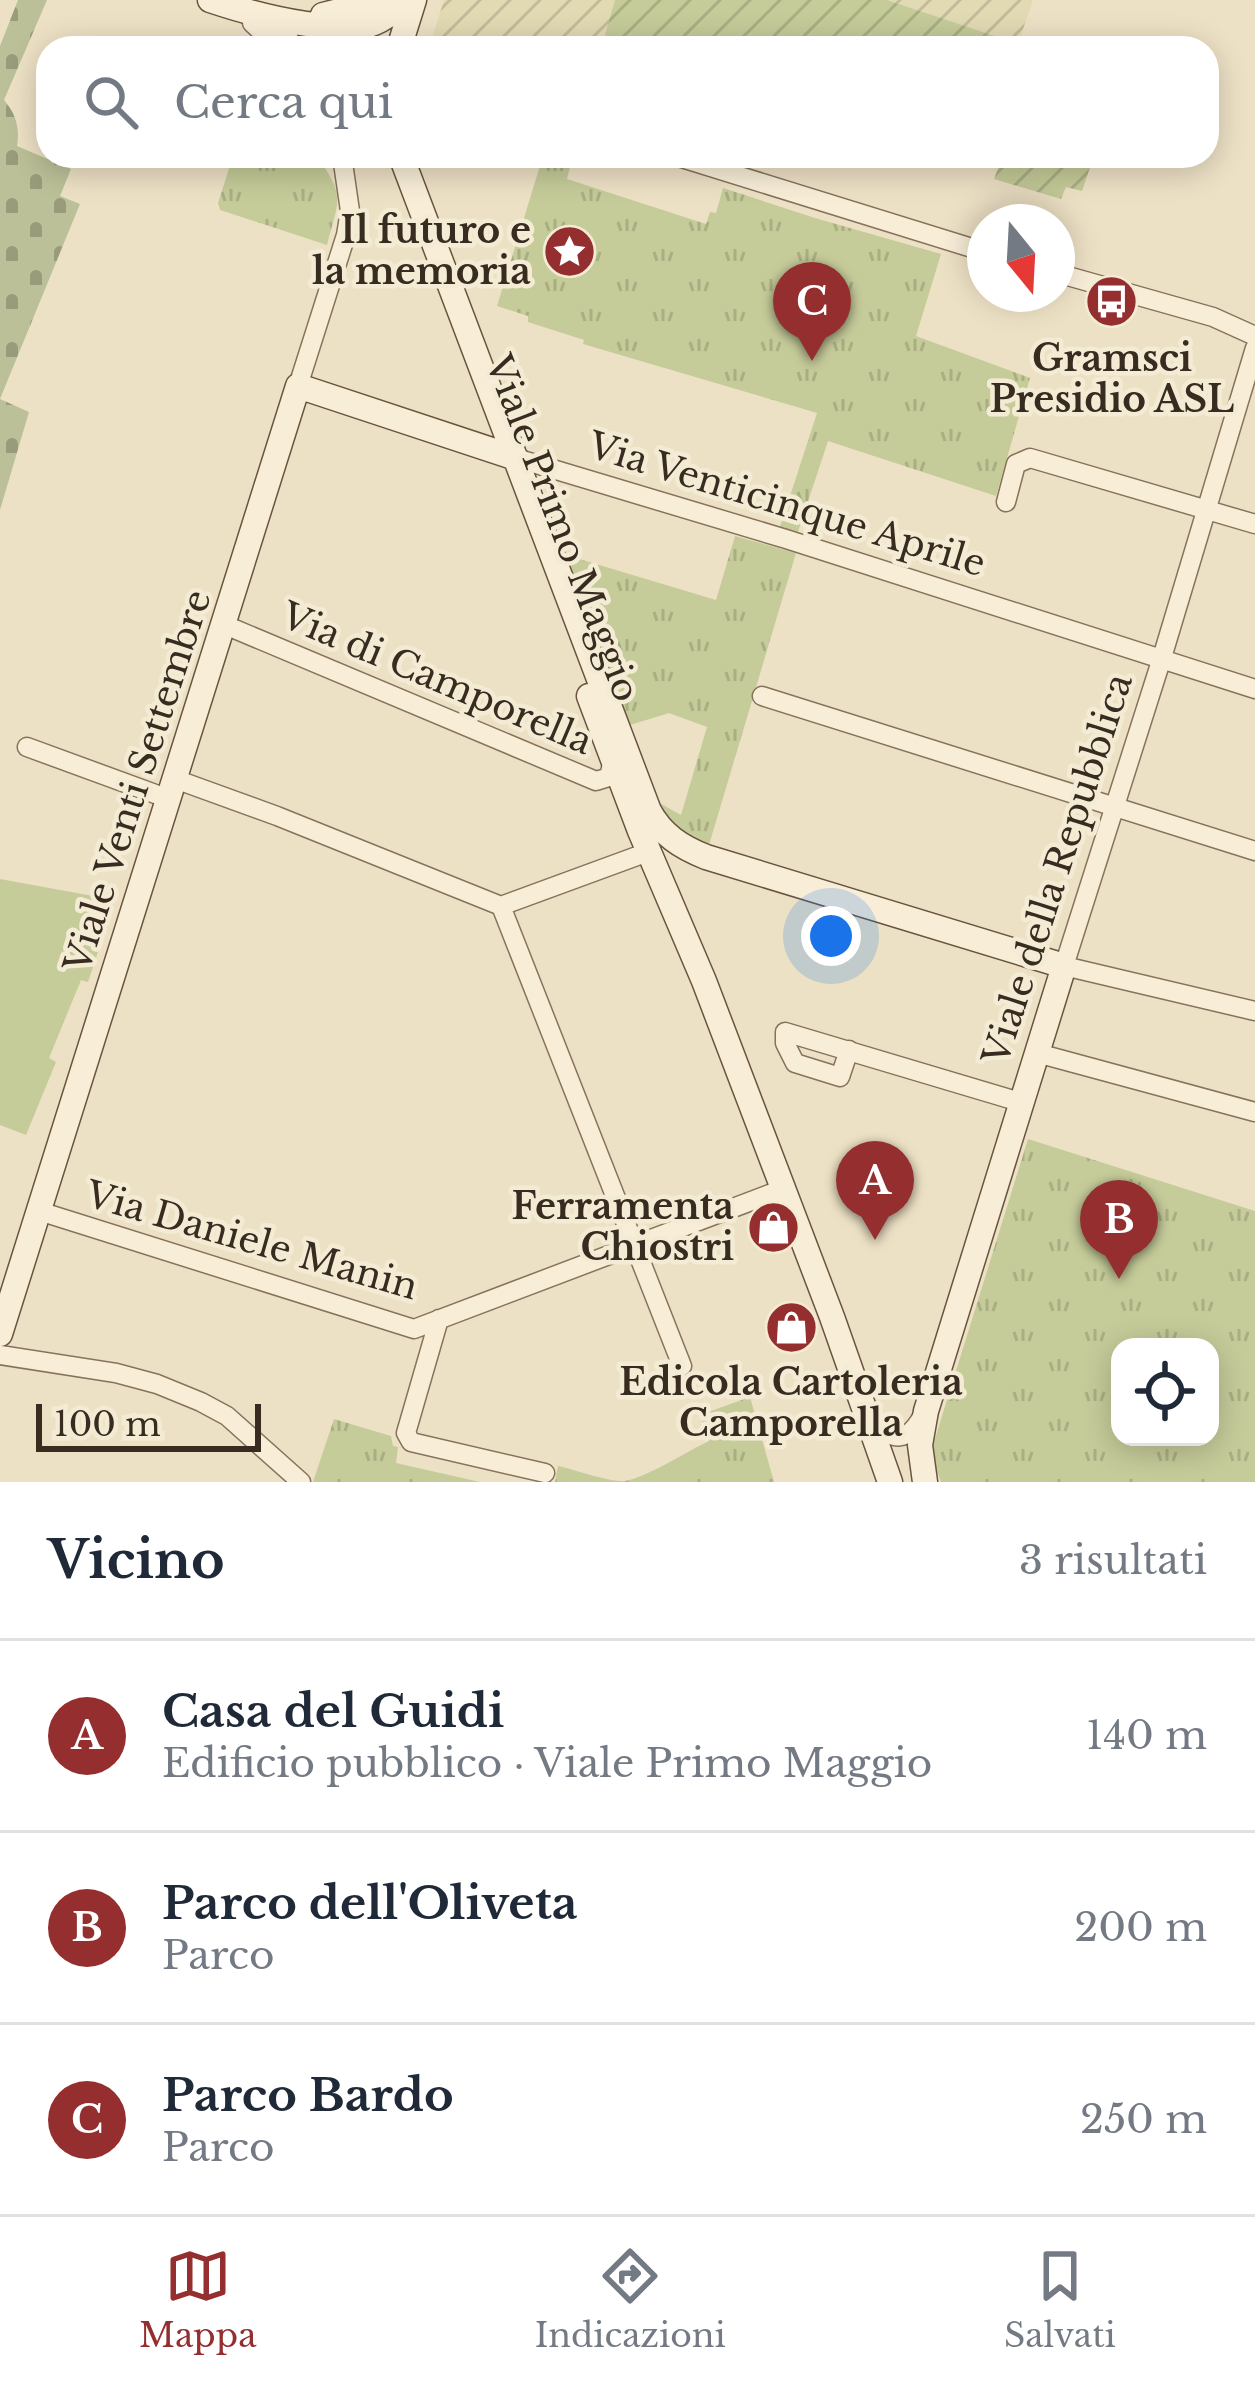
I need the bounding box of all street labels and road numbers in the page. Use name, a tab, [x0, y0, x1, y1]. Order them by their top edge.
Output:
street label: Viale Primo Maggio	[475, 348, 649, 708]
street label: Via Venticinque Aprile	[582, 422, 991, 586]
street label: Viale Venti Settembre	[54, 584, 221, 979]
street label: Via di Camporella	[274, 592, 599, 764]
street label: Viale della Repubblica	[973, 668, 1142, 1071]
street label: Via Daniele Manin	[80, 1171, 423, 1309]

